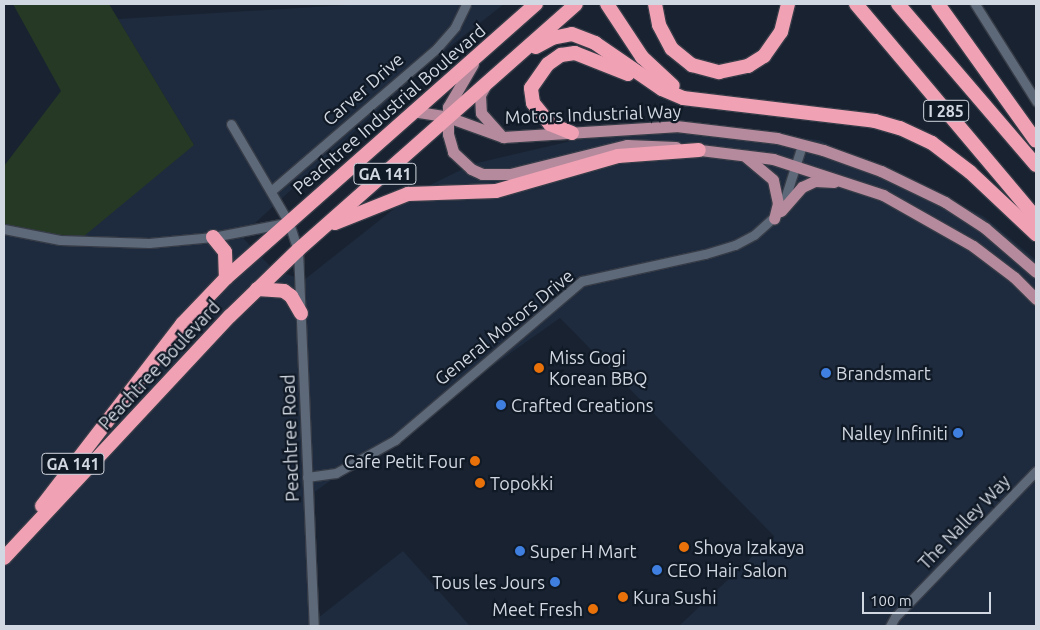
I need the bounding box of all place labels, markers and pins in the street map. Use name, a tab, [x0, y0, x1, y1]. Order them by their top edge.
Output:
place label: Miss Gogi Korean BBQ	[549, 347, 647, 389]
marker: Miss Gogi Korean BBQ	[533, 362, 545, 374]
place label: Brandsmart	[836, 362, 931, 384]
marker: Brandsmart	[820, 367, 832, 379]
place label: Crafted Creations	[511, 394, 654, 416]
marker: Crafted Creations	[495, 399, 507, 411]
place label: Nalley Infiniti	[842, 422, 948, 444]
marker: Nalley Infiniti	[952, 427, 964, 439]
place label: Cafe Petit Four	[344, 450, 465, 472]
marker: Cafe Petit Four	[469, 455, 481, 467]
place label: Topokki	[490, 472, 553, 494]
marker: Topokki	[474, 477, 486, 489]
place label: Shoya Izakaya	[694, 536, 805, 558]
place label: Super H Mart	[530, 540, 637, 562]
marker: Shoya Izakaya	[678, 541, 690, 553]
marker: Super H Mart	[514, 545, 526, 557]
place label: CEO Hair Salon	[667, 559, 787, 581]
marker: CEO Hair Salon	[651, 564, 663, 576]
place label: Tous les Jours	[432, 571, 545, 593]
marker: Tous les Jours	[549, 576, 561, 588]
place label: Kura Sushi	[633, 586, 717, 608]
marker: Kura Sushi	[617, 591, 629, 603]
place label: Meet Fresh	[492, 598, 583, 620]
marker: Meet Fresh	[587, 603, 599, 615]

